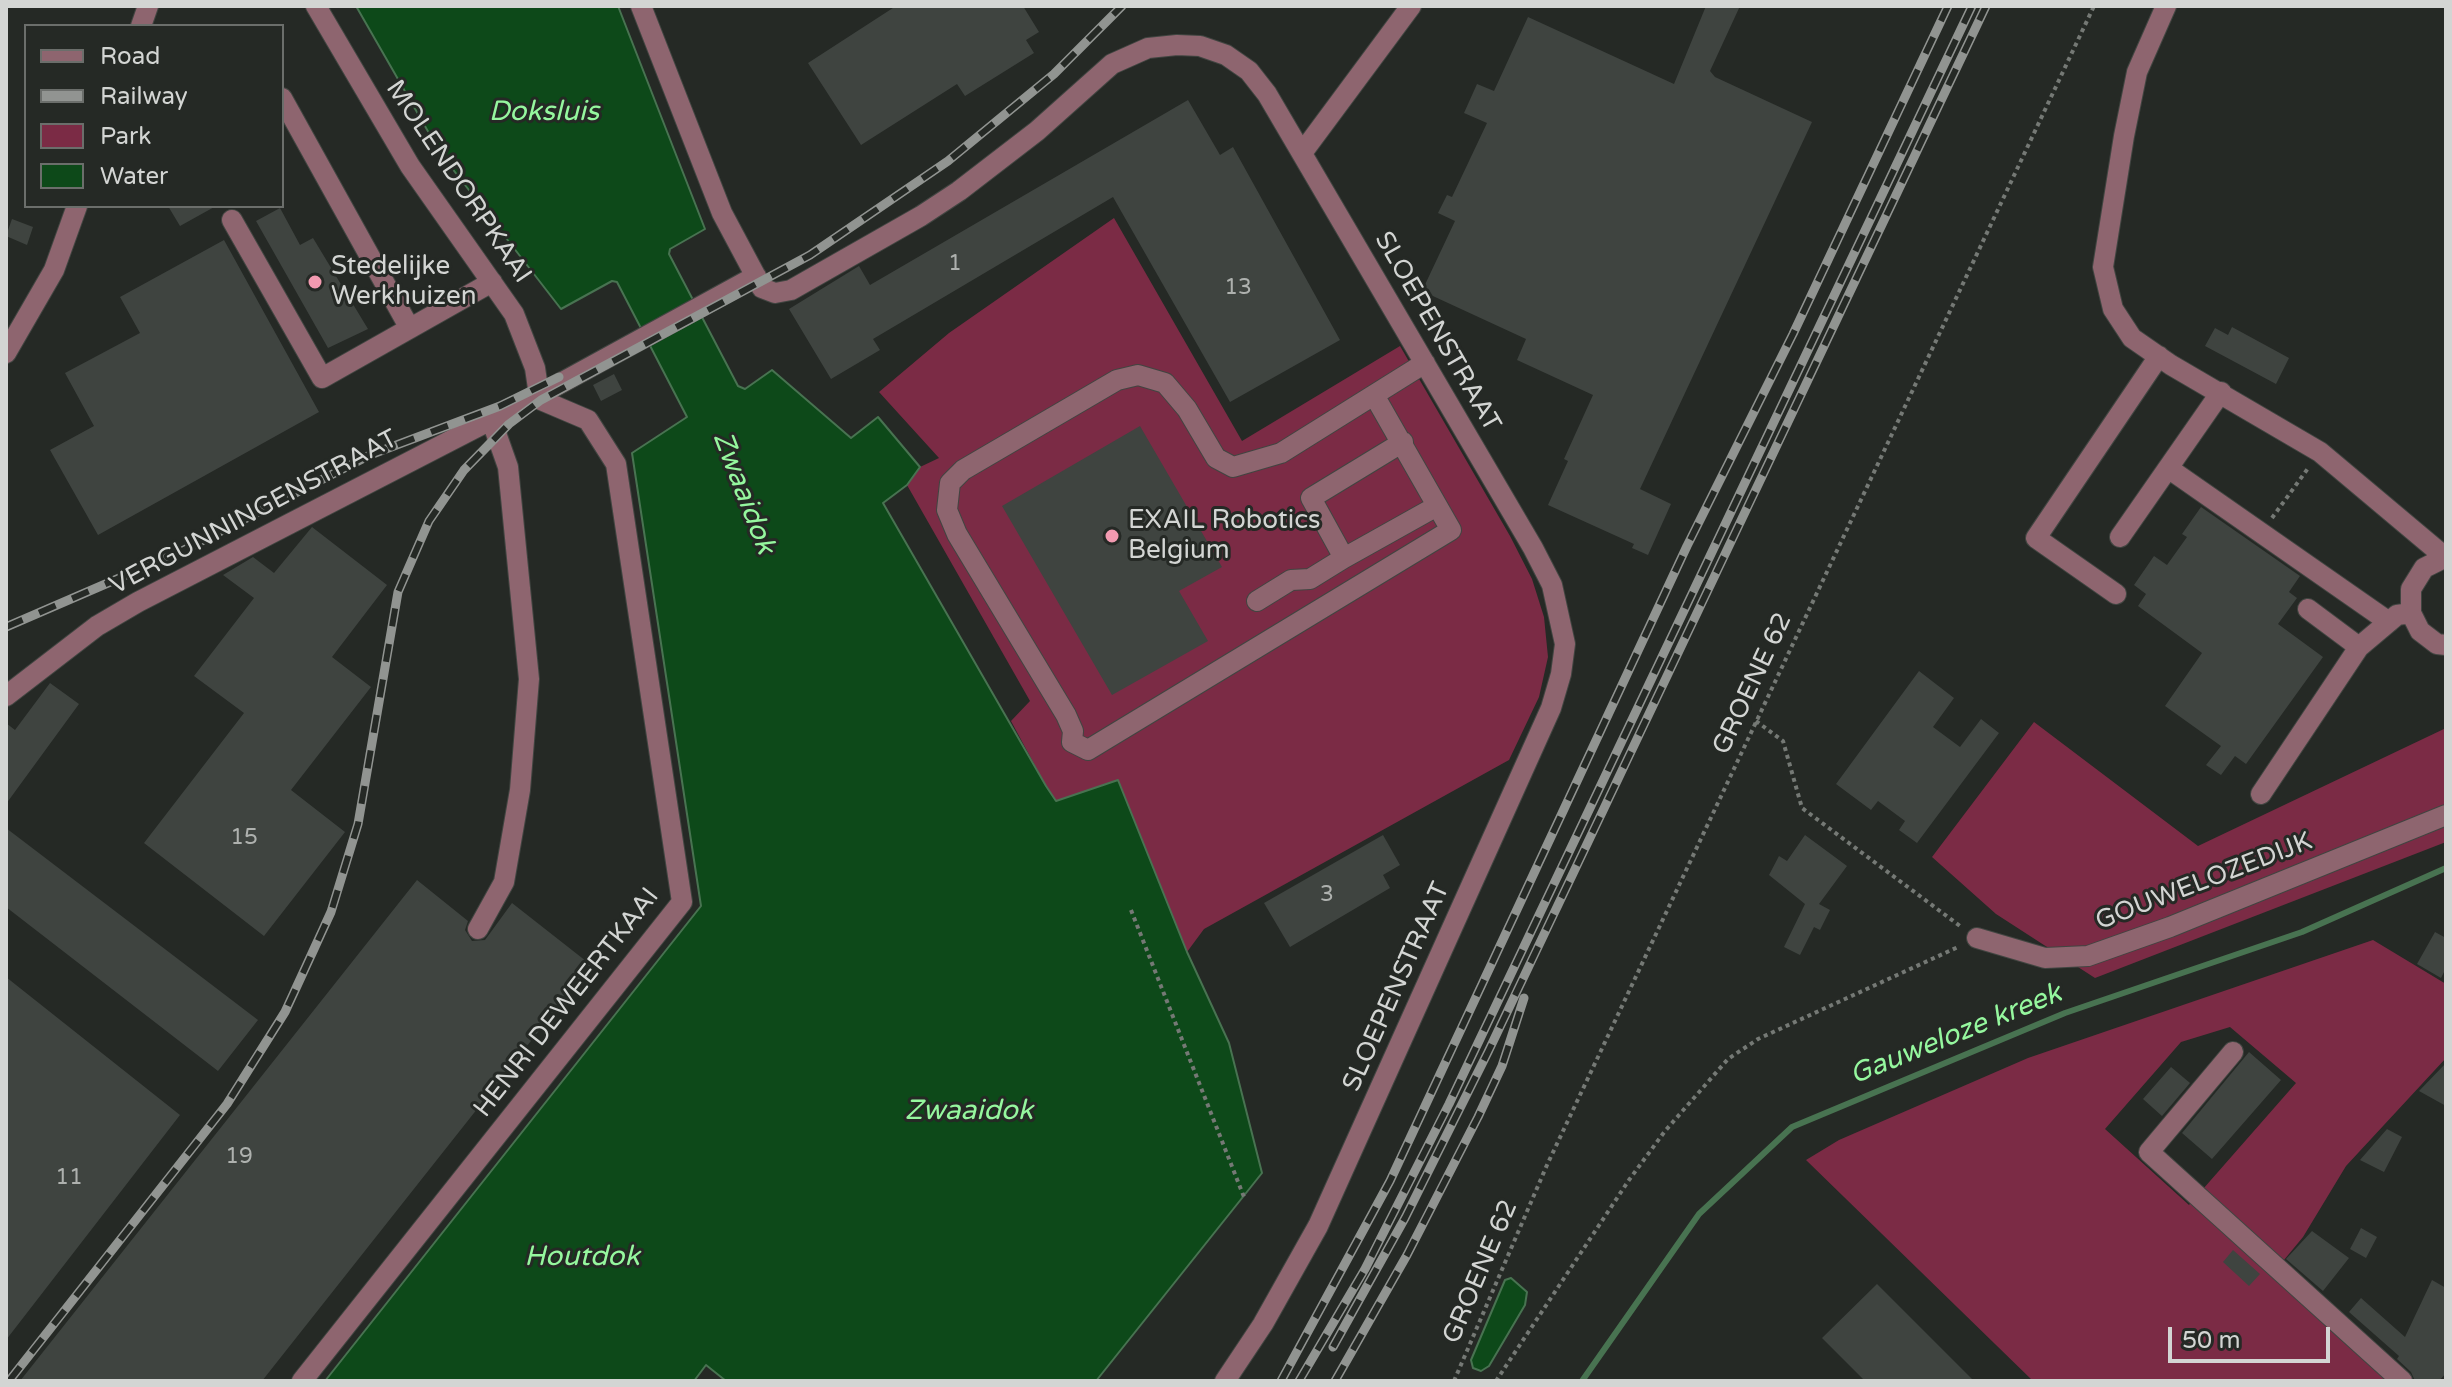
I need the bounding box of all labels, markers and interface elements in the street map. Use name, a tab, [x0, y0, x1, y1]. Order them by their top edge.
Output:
legend	[24, 24, 284, 208]
text: Road	[100, 42, 160, 71]
street label: MOLENDORPKAAI	[379, 75, 537, 289]
text: Railway	[100, 82, 188, 111]
water label: Doksluis	[489, 96, 599, 130]
text: Park	[100, 122, 151, 151]
text: Water	[100, 162, 168, 191]
street label: SLOEPENSTRAAT	[1367, 227, 1507, 437]
place label: Stedelijke Werkhuizen	[331, 251, 476, 312]
house number: 1	[948, 251, 962, 277]
marker: Stedelijke Werkhuizen	[306, 273, 324, 291]
house number: 13	[1224, 275, 1252, 301]
street label: VERGUNNINGENSTRAAT	[105, 424, 403, 602]
water label: Zwaaidok	[704, 427, 782, 559]
place label: EXAIL Robotics Belgium	[1128, 505, 1321, 566]
marker: EXAIL Robotics Belgium	[1103, 527, 1121, 545]
street label: GROENE 62	[1707, 608, 1799, 760]
house number: 15	[230, 825, 258, 851]
street label: GOUWELOZEDIJK	[2091, 826, 2317, 938]
street label: SLOEPENSTRAAT	[1337, 878, 1457, 1096]
street label: HENRI DEWEERTKAAI	[468, 882, 666, 1124]
house number: 3	[1320, 882, 1334, 908]
water label: Gauweloze kreek	[1845, 977, 2067, 1093]
water label: Zwaaidok	[905, 1095, 1033, 1129]
house number: 19	[225, 1144, 253, 1170]
house number: 11	[55, 1165, 83, 1191]
street label: GROENE 62	[1437, 1196, 1525, 1348]
water label: Houtdok	[524, 1241, 640, 1275]
scale bar	[2172, 1311, 2334, 1361]
text: 50 m	[2182, 1326, 2240, 1355]

